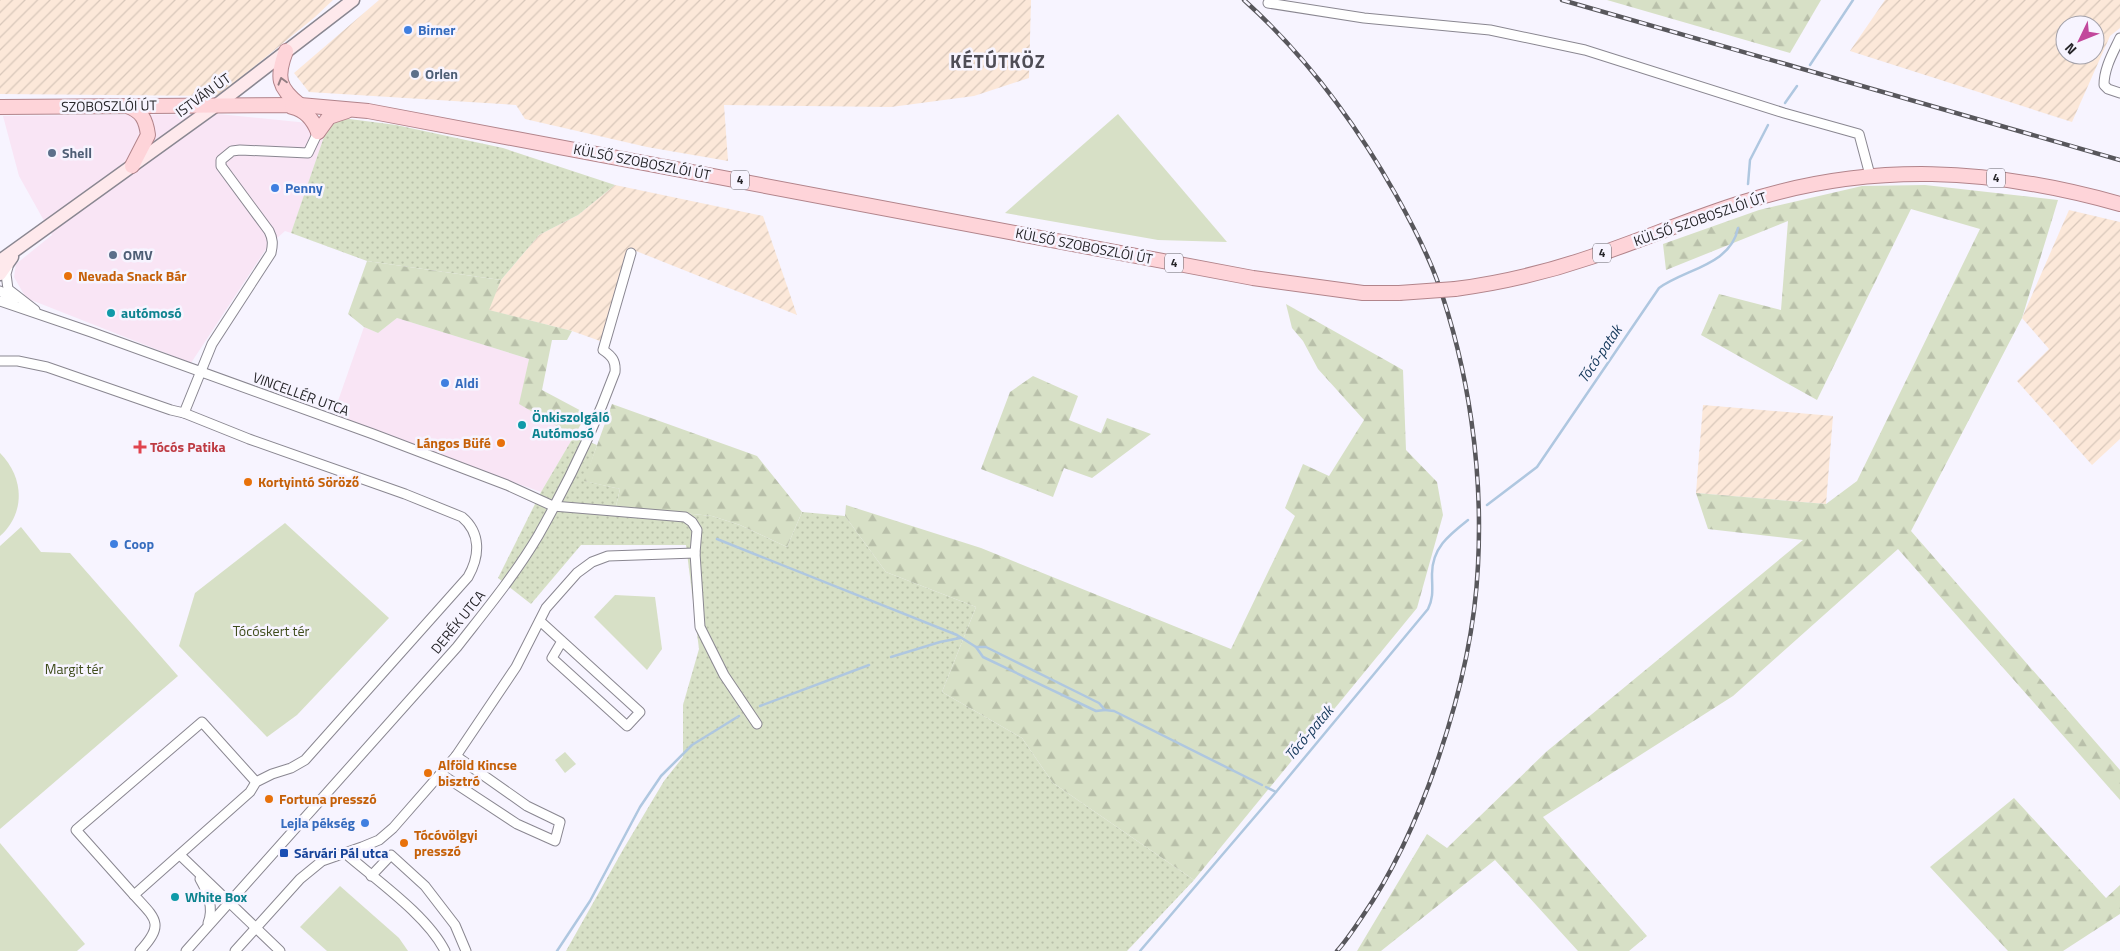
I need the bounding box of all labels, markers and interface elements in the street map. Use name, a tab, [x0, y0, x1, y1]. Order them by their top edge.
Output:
north arrow	[2055, 15, 2105, 65]
place label: Birner	[418, 19, 455, 40]
marker: Birner	[402, 24, 414, 36]
text: N	[2059, 38, 2081, 60]
district label: KÉTÚTKÖZ	[950, 46, 1046, 75]
place label: Orlen	[425, 63, 458, 84]
street label: ISTVÁN ÚT	[171, 67, 235, 122]
marker: Orlen	[409, 68, 421, 80]
one-way arrow	[277, 77, 288, 85]
street label: SZOBOSZLÓI ÚT	[61, 94, 158, 117]
street label: KÜLSŐ SZOBOSZLÓI ÚT	[572, 138, 713, 185]
place label: Shell	[62, 142, 92, 163]
marker: Shell	[46, 147, 58, 159]
road number: 4	[1987, 168, 2005, 188]
road number: 4	[731, 170, 749, 190]
place label: Penny	[285, 177, 323, 198]
marker: Penny	[269, 182, 281, 194]
street label: KÜLSŐ SZOBOSZLÓI ÚT	[1631, 186, 1770, 251]
street label: KÜLSŐ SZOBOSZLÓI ÚT	[1014, 222, 1155, 269]
place label: OMV	[123, 244, 153, 265]
road number: 4	[1593, 244, 1611, 262]
marker: OMV	[107, 249, 119, 261]
road number: 4	[1165, 254, 1183, 272]
place label: Nevada Snack Bár	[78, 265, 187, 286]
marker: Nevada Snack Bár	[62, 270, 74, 282]
place label: autómosó	[121, 302, 182, 323]
marker: autómosó	[105, 307, 117, 319]
water label: Tócó-patak	[1572, 318, 1629, 387]
street label: VINCELLÉR UTCA	[250, 366, 353, 421]
place label: Aldi	[455, 372, 479, 393]
marker: Aldi	[439, 377, 451, 389]
place label: Önkiszolgáló Autómosó	[532, 406, 610, 443]
marker: Önkiszolgáló Autómosó	[516, 419, 528, 431]
place label: Lángos Büfé	[417, 432, 491, 453]
place label: Tócós Patika	[150, 436, 226, 457]
marker: Lángos Büfé	[495, 437, 507, 449]
marker: Tócós Patika	[134, 441, 146, 453]
place label: Kortyintó Söröző	[258, 471, 359, 492]
marker: Kortyintó Söröző	[242, 476, 254, 488]
place label: Coop	[124, 533, 154, 554]
marker: Coop	[108, 538, 120, 550]
street label: DERÉK UTCA	[425, 585, 490, 658]
park label: Tócóskert tér	[233, 620, 309, 641]
park label: Margit tér	[45, 658, 103, 679]
water label: Tócó-patak	[1279, 698, 1340, 765]
place label: Alföld Kincse bisztró	[438, 754, 517, 791]
marker: Alföld Kincse bisztró	[422, 767, 434, 779]
place label: Fortuna presszó	[279, 788, 377, 809]
marker: Fortuna presszó	[263, 793, 275, 805]
place label: Lejla pékség	[280, 812, 356, 833]
marker: Lejla pékség	[359, 817, 371, 829]
place label: Tócóvölgyi presszó	[414, 824, 478, 861]
marker: Tócóvölgyi presszó	[398, 837, 410, 849]
place label: Sárvári Pál utca	[294, 842, 388, 863]
marker: Sárvári Pál utca	[278, 847, 290, 859]
place label: White Box	[185, 886, 248, 907]
marker: White Box	[169, 891, 181, 903]

